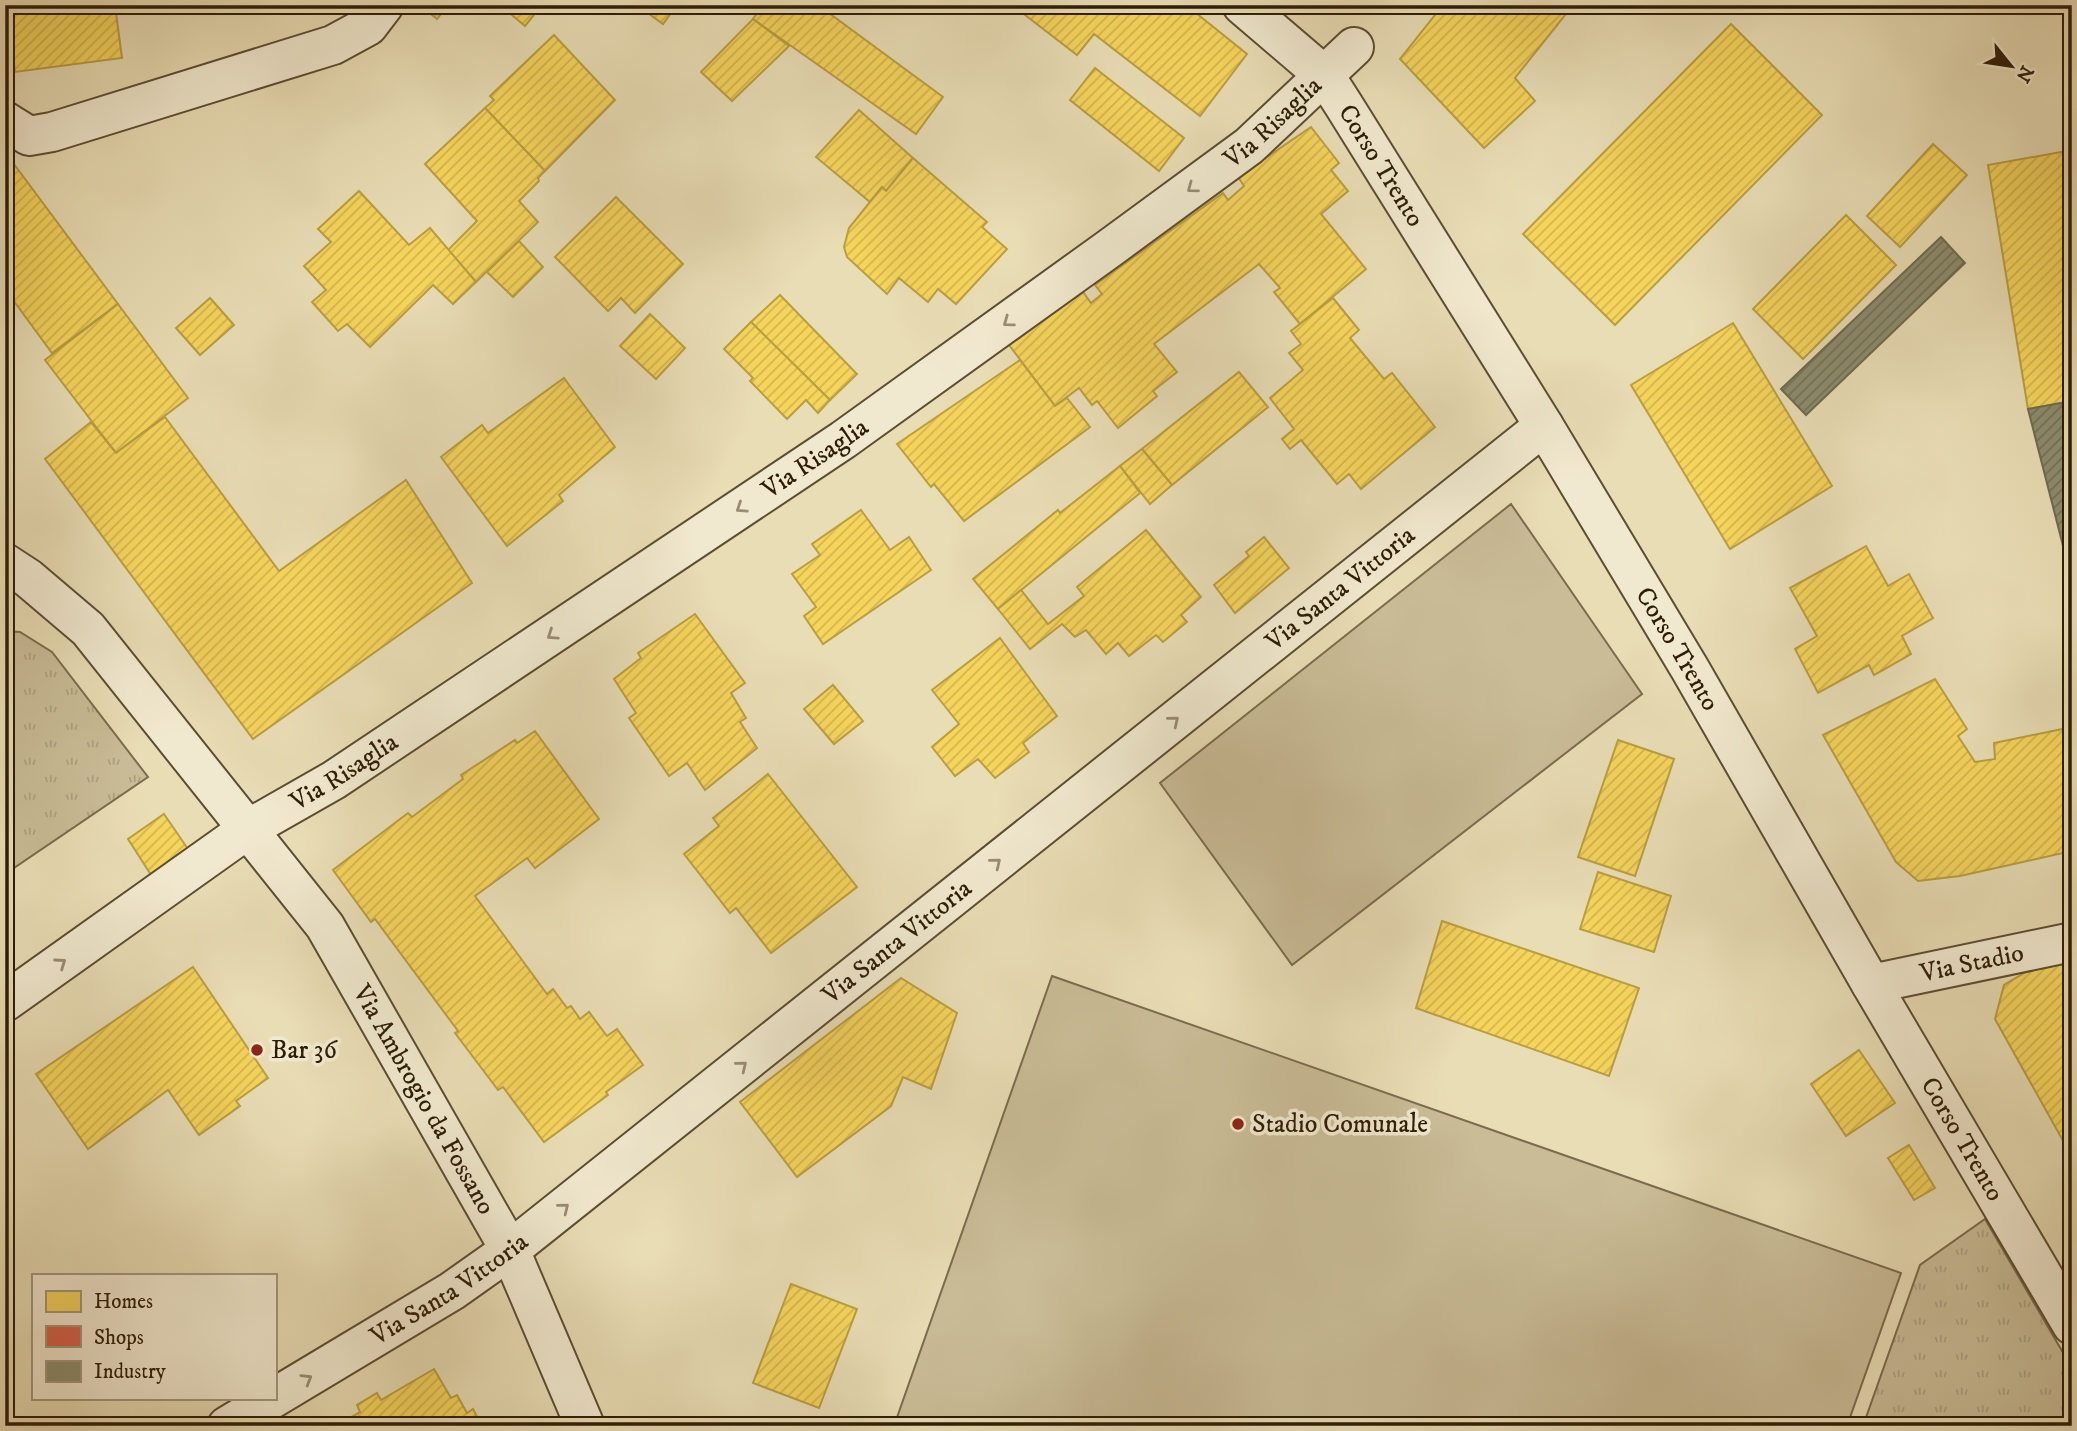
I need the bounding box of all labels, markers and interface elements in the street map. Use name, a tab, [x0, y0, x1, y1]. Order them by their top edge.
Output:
north arrow	[1976, 32, 2046, 102]
text: N	[2010, 61, 2038, 87]
street label: Via Risaglia	[1216, 69, 1329, 176]
street label: Corso Trento	[1331, 98, 1432, 233]
one-way arrow	[1187, 180, 1200, 192]
one-way arrow	[1003, 314, 1016, 326]
street label: Via Risaglia	[755, 411, 875, 507]
one-way arrow	[736, 500, 749, 512]
street label: Via Santa Vittoria	[1258, 519, 1422, 659]
street label: Corso Trento	[1628, 581, 1727, 717]
one-way arrow	[547, 626, 560, 639]
one-way arrow	[1165, 717, 1178, 729]
street label: Via Risaglia	[283, 725, 404, 819]
one-way arrow	[988, 859, 1001, 871]
street label: Via Santa Vittoria	[814, 872, 978, 1012]
street label: Via Stadio	[1916, 936, 2027, 990]
one-way arrow	[53, 959, 66, 971]
street label: Via Ambrogio da Fossano	[345, 978, 503, 1220]
place label: Bar 36	[271, 1034, 338, 1067]
marker: Bar 36	[249, 1042, 265, 1058]
one-way arrow	[733, 1062, 746, 1074]
street label: Corso Trento	[1913, 1071, 2012, 1207]
place label: Stadio Comunale	[1252, 1108, 1428, 1141]
marker: Stadio Comunale	[1230, 1116, 1246, 1132]
one-way arrow	[556, 1203, 568, 1216]
street label: Via Santa Vittoria	[363, 1225, 535, 1353]
legend	[32, 1274, 276, 1400]
text: Homes	[94, 1289, 153, 1315]
text: Shops	[94, 1325, 144, 1351]
text: Industry	[94, 1359, 167, 1385]
one-way arrow	[299, 1374, 312, 1387]

